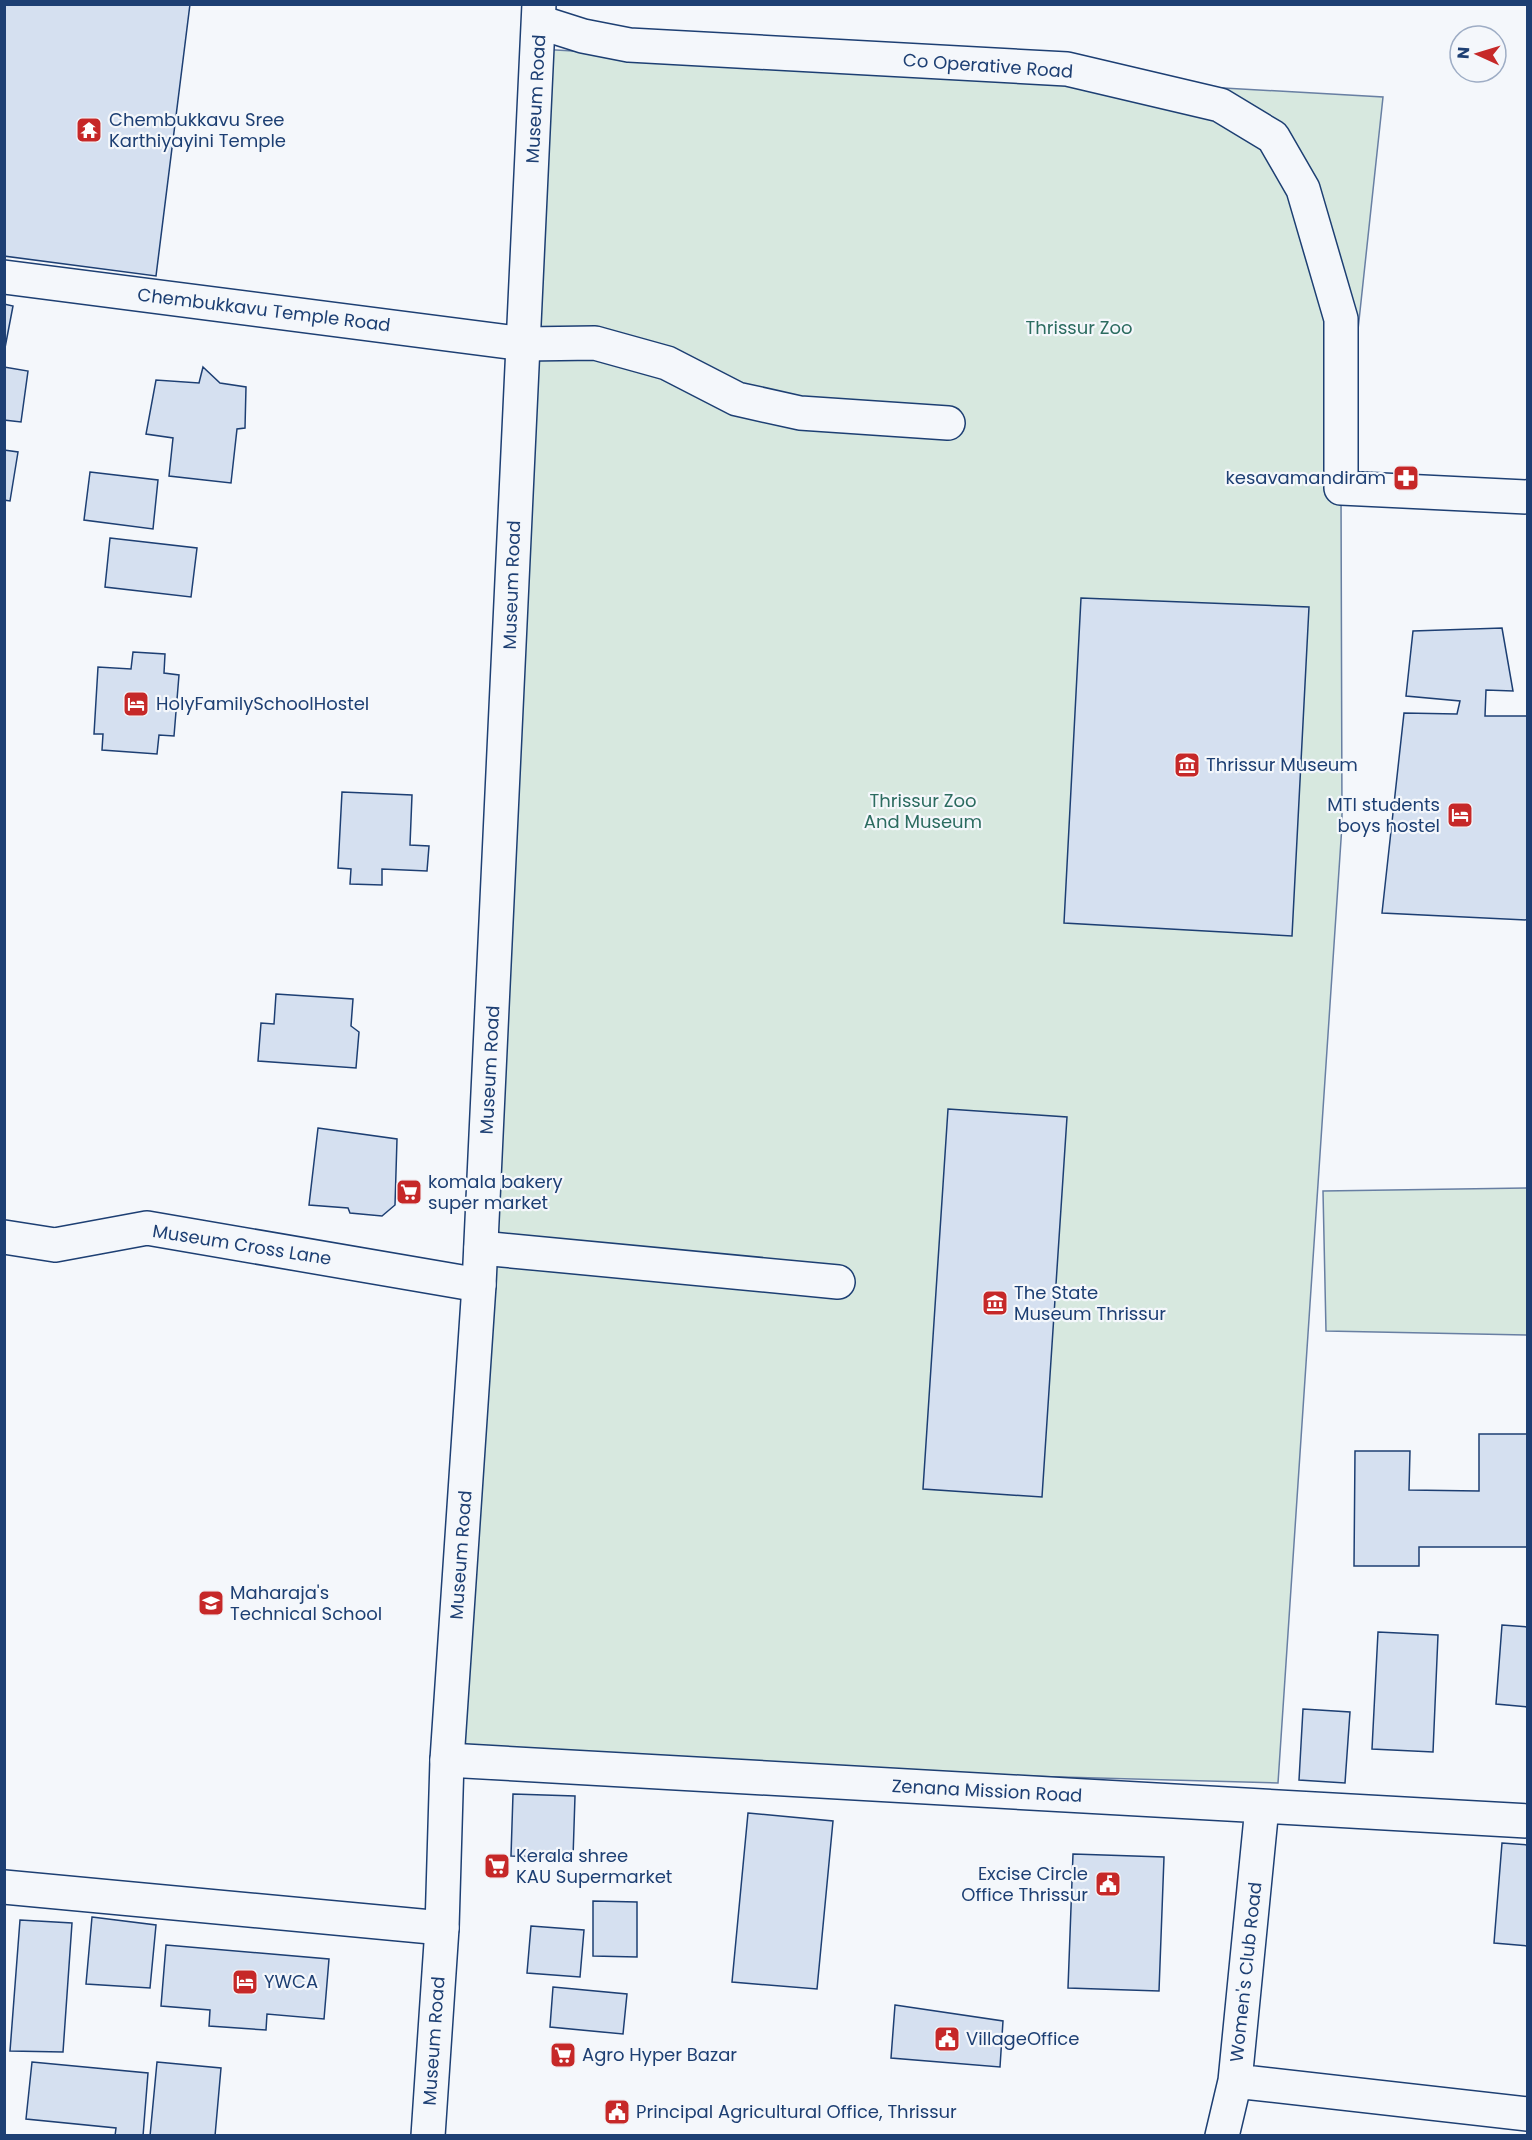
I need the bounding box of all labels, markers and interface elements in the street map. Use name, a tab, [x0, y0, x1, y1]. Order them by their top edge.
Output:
north arrow	[1448, 24, 1508, 84]
street label: Museum Road	[520, 34, 551, 164]
text: N	[1452, 46, 1475, 60]
street label: Co Operative Road	[902, 47, 1074, 84]
place label: Chembukkavu Sree Karthiyayini Temple	[109, 107, 286, 153]
temple icon: Chembukkavu Sree Karthiyayini Temple	[74, 115, 104, 145]
street label: Chembukkavu Temple Road	[136, 282, 392, 337]
park label: Thrissur Zoo	[1025, 315, 1133, 340]
pharmacy icon: kesavamandiram	[1391, 463, 1421, 493]
place label: kesavamandiram	[1225, 465, 1386, 490]
street label: Museum Road	[497, 520, 526, 650]
hotel icon: HolyFamilySchoolHostel	[121, 689, 151, 719]
place label: HolyFamilySchoolHostel	[156, 691, 369, 716]
museum icon: Thrissur Museum	[1172, 750, 1202, 780]
place label: Thrissur Museum	[1206, 752, 1358, 777]
park label: Thrissur Zoo And Museum	[864, 788, 982, 834]
place label: MTI students boys hostel	[1327, 792, 1440, 838]
hotel icon: MTI students boys hostel	[1445, 800, 1475, 830]
street label: Museum Road	[474, 1005, 505, 1135]
place label: komala bakery super market	[428, 1169, 563, 1215]
supermarket icon: komala bakery super market	[394, 1177, 424, 1207]
street label: Museum Cross Lane	[151, 1218, 333, 1271]
place label: The State Museum Thrissur	[1014, 1280, 1166, 1326]
museum icon: The State Museum Thrissur	[980, 1288, 1010, 1318]
street label: Museum Road	[444, 1490, 477, 1620]
place label: Maharaja's Technical School	[230, 1580, 382, 1626]
school or university icon: Maharaja's Technical School	[196, 1588, 226, 1618]
street label: Zenana Mission Road	[891, 1773, 1083, 1808]
place label: Kerala shree KAU Supermarket	[516, 1843, 672, 1889]
supermarket icon: Kerala shree KAU Supermarket	[482, 1851, 512, 1881]
place label: Excise Circle Office Thrissur	[961, 1861, 1088, 1907]
public building icon: Excise Circle Office Thrissur	[1093, 1869, 1123, 1899]
street label: Women's Club Road	[1224, 1881, 1267, 2063]
hotel icon: YWCA	[230, 1967, 260, 1997]
place label: YWCA	[264, 1969, 318, 1994]
street label: Museum Road	[417, 1976, 450, 2106]
public building icon: VillageOffice	[932, 2024, 962, 2054]
place label: VillageOffice	[966, 2026, 1079, 2051]
supermarket icon: Agro Hyper Bazar	[548, 2040, 578, 2070]
place label: Agro Hyper Bazar	[582, 2042, 737, 2067]
public building icon: Principal Agricultural Office, Thrissur	[602, 2097, 632, 2127]
place label: Principal Agricultural Office, Thrissur	[636, 2099, 957, 2124]

